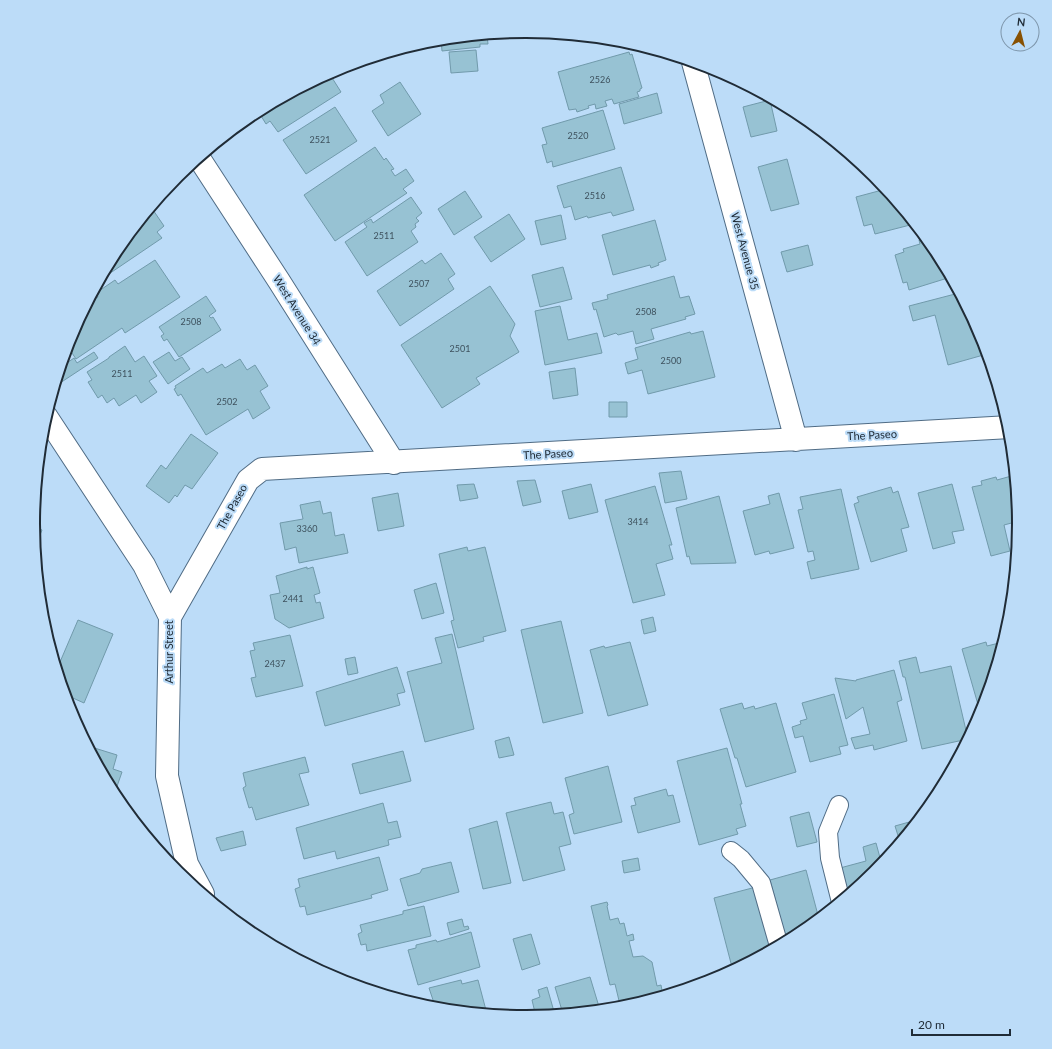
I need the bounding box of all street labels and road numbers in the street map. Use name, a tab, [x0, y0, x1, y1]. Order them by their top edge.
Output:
street label: West Avenue 35	[729, 211, 762, 291]
street label: West Avenue 34	[271, 272, 324, 348]
street label: The Paseo	[847, 427, 897, 442]
street label: The Paseo	[523, 446, 573, 461]
street label: The Paseo	[214, 482, 249, 532]
street label: Arthur Street	[162, 620, 175, 684]

